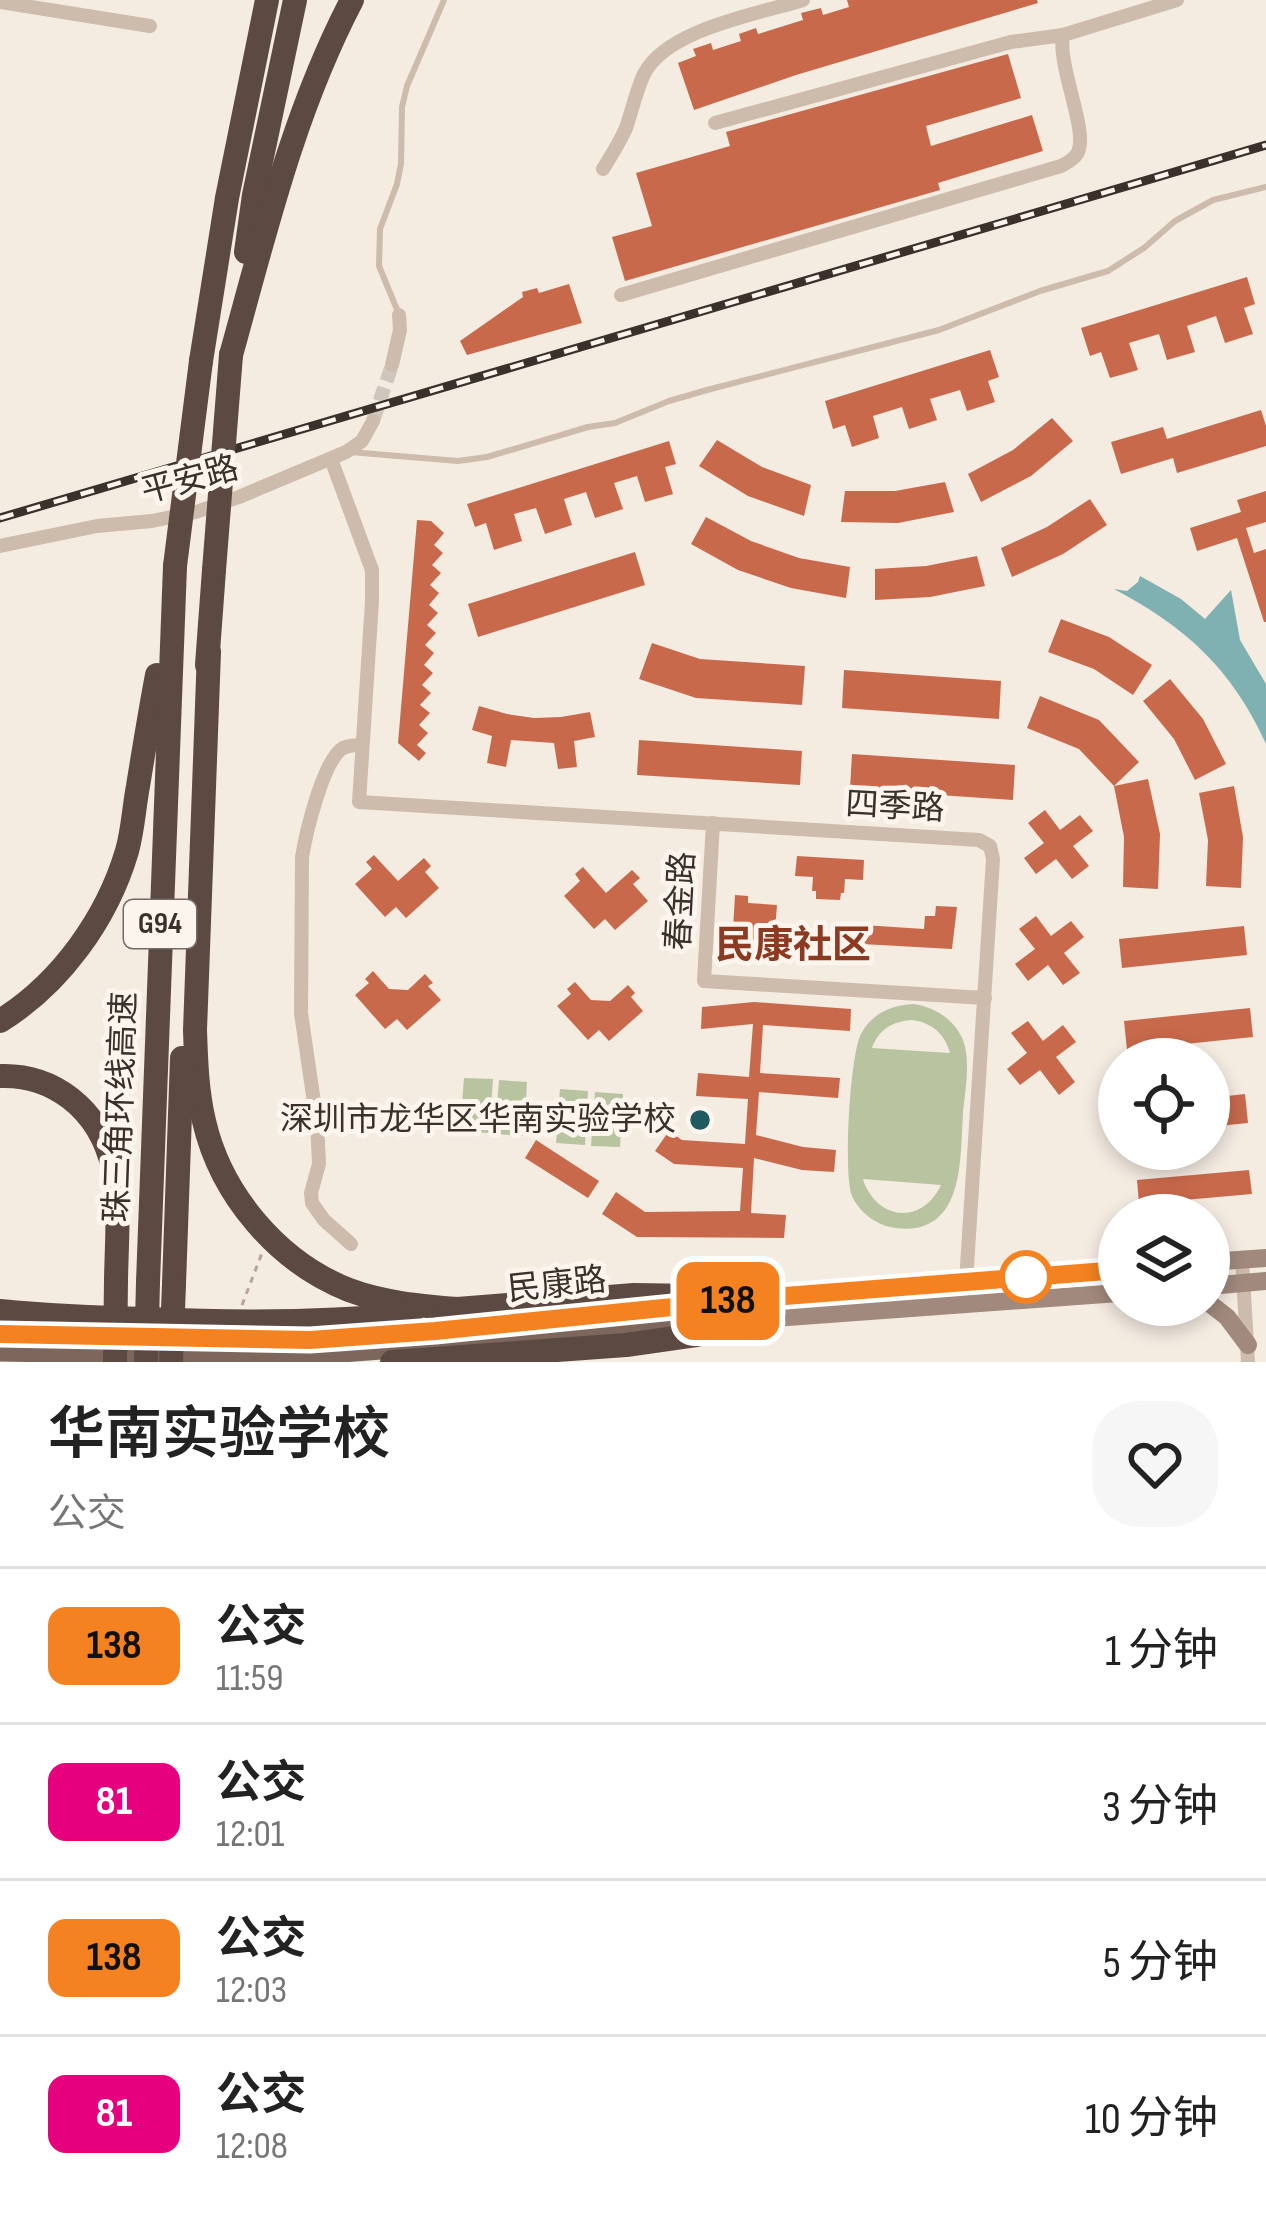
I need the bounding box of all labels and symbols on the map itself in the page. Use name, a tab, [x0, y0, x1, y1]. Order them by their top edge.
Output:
street label: 平安路	[137, 448, 243, 512]
street label: 四季路	[845, 784, 945, 830]
street label: 春金路	[658, 851, 704, 951]
road number: G94	[124, 900, 196, 948]
district label: 民康社区	[715, 923, 871, 970]
street label: 珠三角环线高速	[97, 991, 145, 1223]
place label: 深圳市龙华区华南实验学校	[280, 1100, 676, 1140]
marker: 深圳市龙华区华南实验学校	[687, 1107, 713, 1133]
unlabelled marker	[1001, 1252, 1051, 1302]
street label: 民康路	[506, 1260, 608, 1310]
line badge: 138	[659, 1262, 797, 1340]

